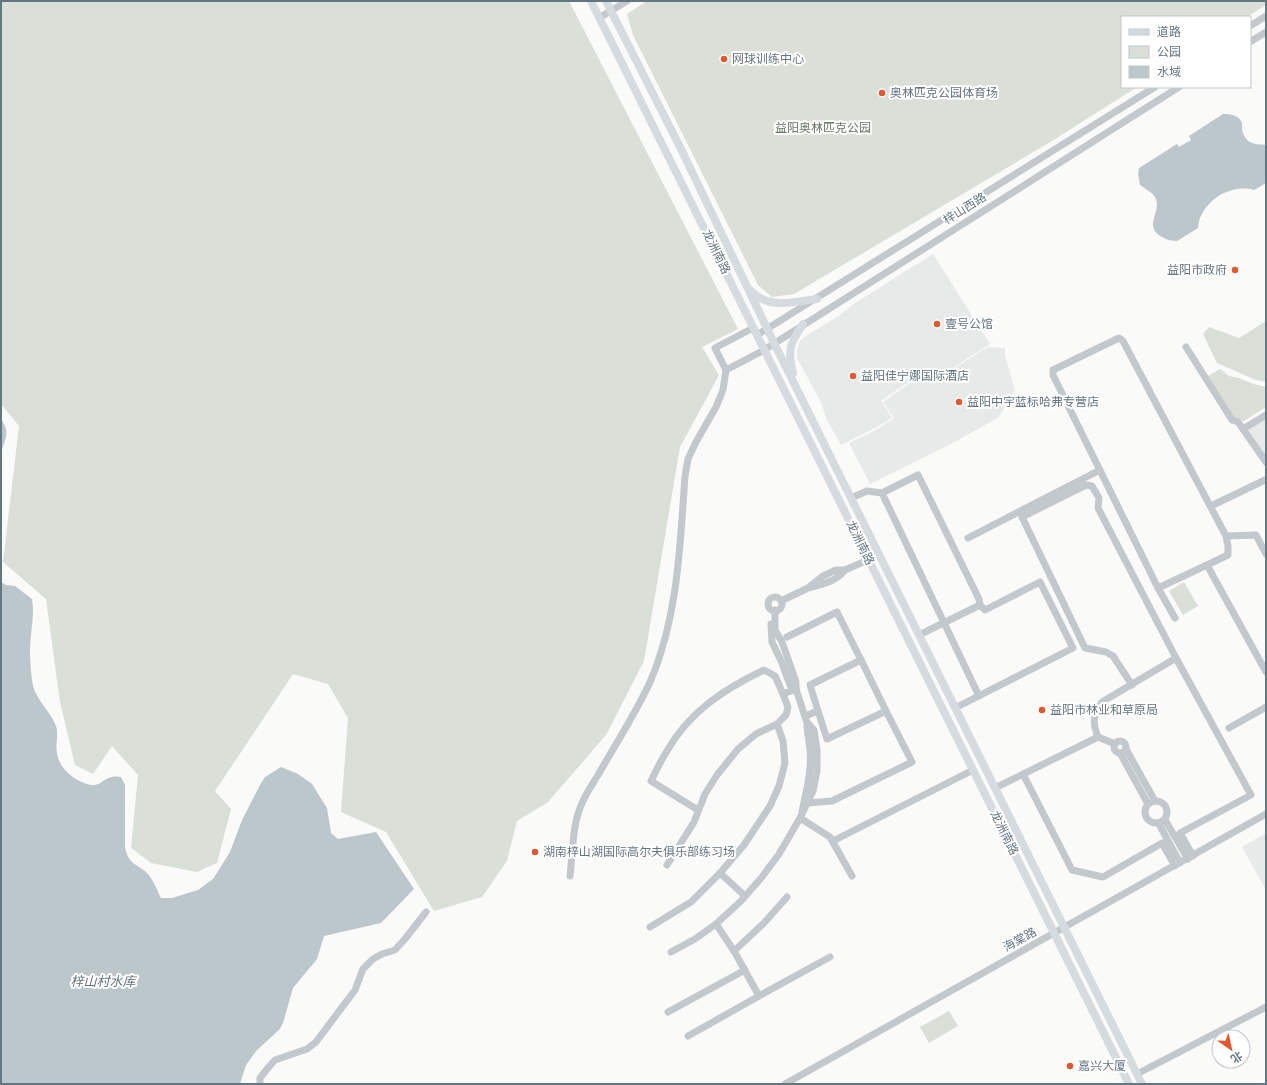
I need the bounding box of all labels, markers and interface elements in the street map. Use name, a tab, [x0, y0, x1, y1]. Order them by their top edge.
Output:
legend	[1121, 16, 1251, 88]
text: 道路	[1157, 25, 1181, 40]
text: 公园	[1157, 45, 1181, 60]
place label: 网球训练中心	[732, 52, 804, 67]
marker: 网球训练中心	[719, 54, 729, 64]
text: 水域	[1157, 65, 1181, 80]
place label: 奥林匹克公园体育场	[890, 86, 998, 101]
marker: 奥林匹克公园体育场	[877, 88, 887, 98]
park label: 益阳奥林匹克公园	[775, 121, 871, 136]
street label: 梓山西路	[941, 190, 989, 228]
street label: 龙洲南路	[699, 227, 733, 277]
place label: 益阳市政府	[1167, 263, 1227, 278]
marker: 益阳市政府	[1230, 265, 1240, 275]
place label: 壹号公馆	[945, 317, 993, 332]
marker: 壹号公馆	[932, 319, 942, 329]
place label: 益阳佳宁娜国际酒店	[861, 369, 969, 384]
marker: 益阳佳宁娜国际酒店	[848, 371, 858, 381]
place label: 益阳中宇蓝标哈弗专营店	[967, 395, 1099, 410]
marker: 益阳中宇蓝标哈弗专营店	[954, 397, 964, 407]
street label: 龙洲南路	[843, 518, 877, 568]
place label: 益阳市林业和草原局	[1050, 703, 1158, 718]
marker: 益阳市林业和草原局	[1037, 705, 1047, 715]
street label: 龙洲南路	[987, 808, 1021, 858]
place label: 湖南梓山湖国际高尔夫俱乐部练习场	[543, 845, 735, 860]
marker: 湖南梓山湖国际高尔夫俱乐部练习场	[530, 847, 540, 857]
street label: 海棠路	[1001, 925, 1039, 955]
water label: 梓山村水库	[70, 974, 137, 990]
north arrow	[1211, 1029, 1251, 1069]
text: 北	[1228, 1048, 1245, 1065]
place label: 嘉兴大厦	[1078, 1059, 1126, 1074]
marker: 嘉兴大厦	[1065, 1061, 1075, 1071]

